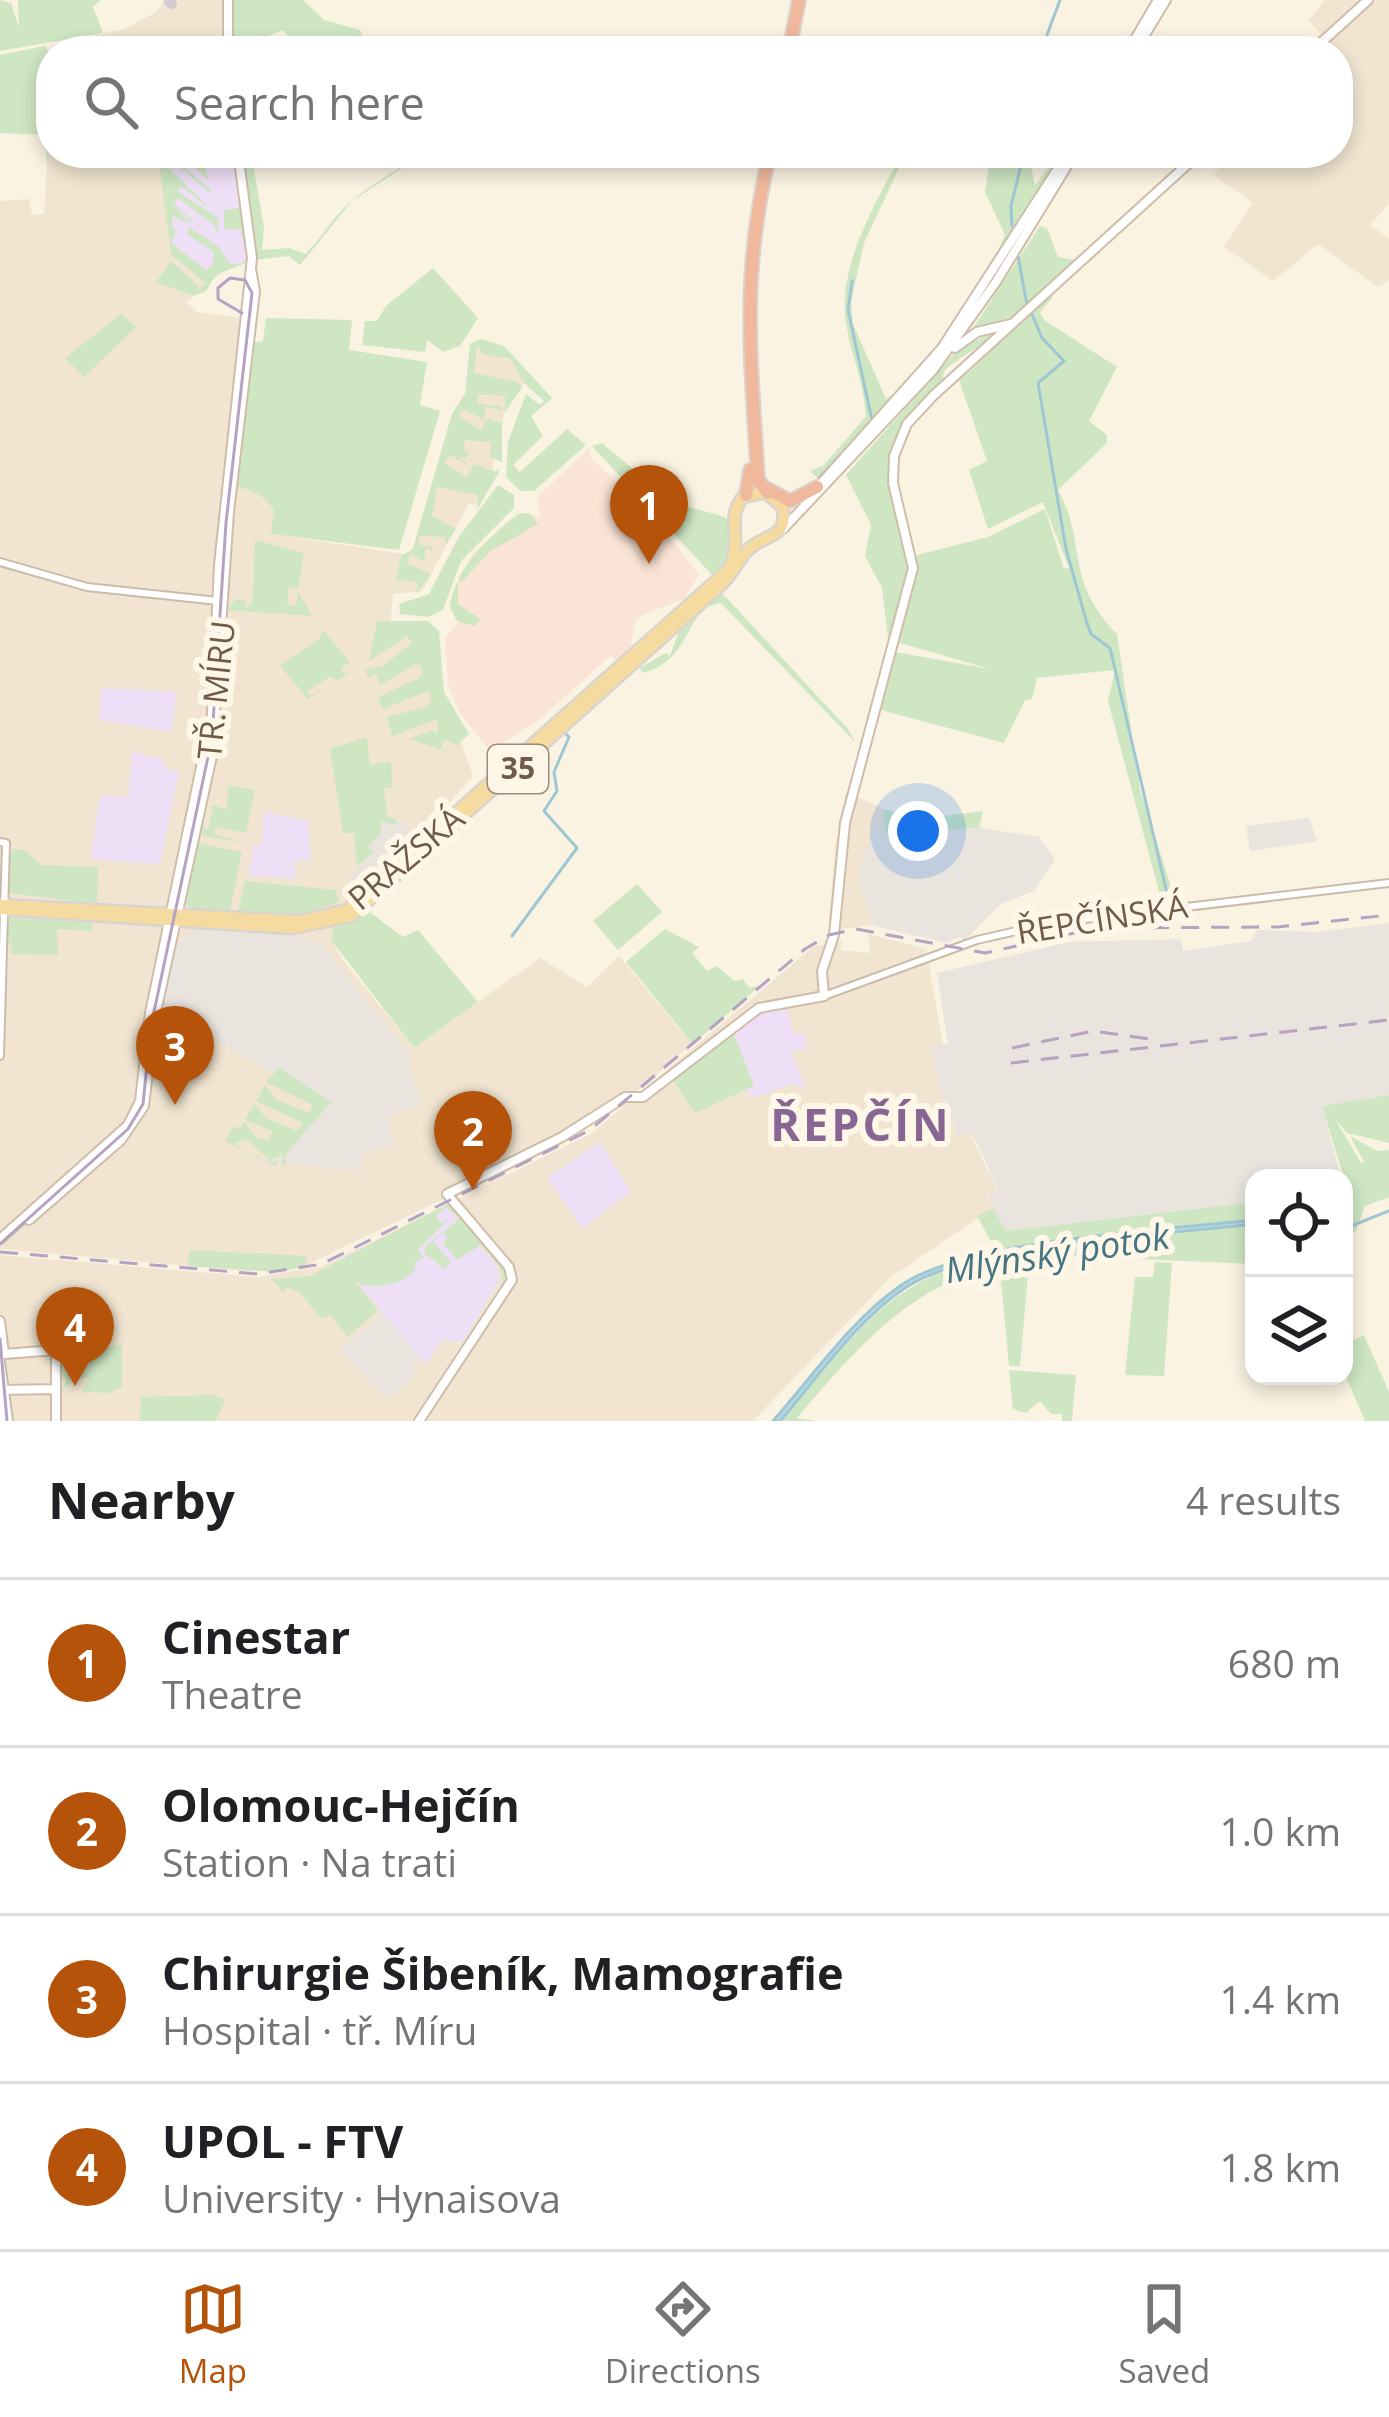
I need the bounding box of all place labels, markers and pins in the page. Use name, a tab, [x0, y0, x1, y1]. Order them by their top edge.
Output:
pin: 1	[610, 465, 688, 564]
pin: 3	[136, 1006, 214, 1105]
pin: 2	[434, 1091, 512, 1190]
pin: 4	[36, 1287, 114, 1386]

